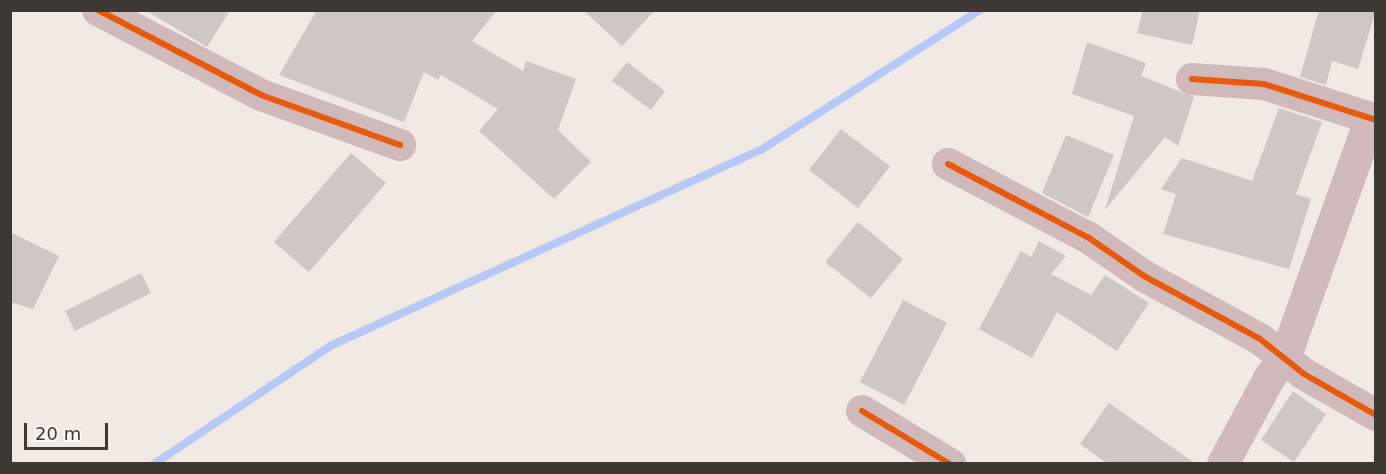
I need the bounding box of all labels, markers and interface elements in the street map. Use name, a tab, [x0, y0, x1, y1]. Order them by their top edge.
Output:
scale bar	[27, 411, 111, 449]
text: 20 m	[35, 423, 81, 444]

